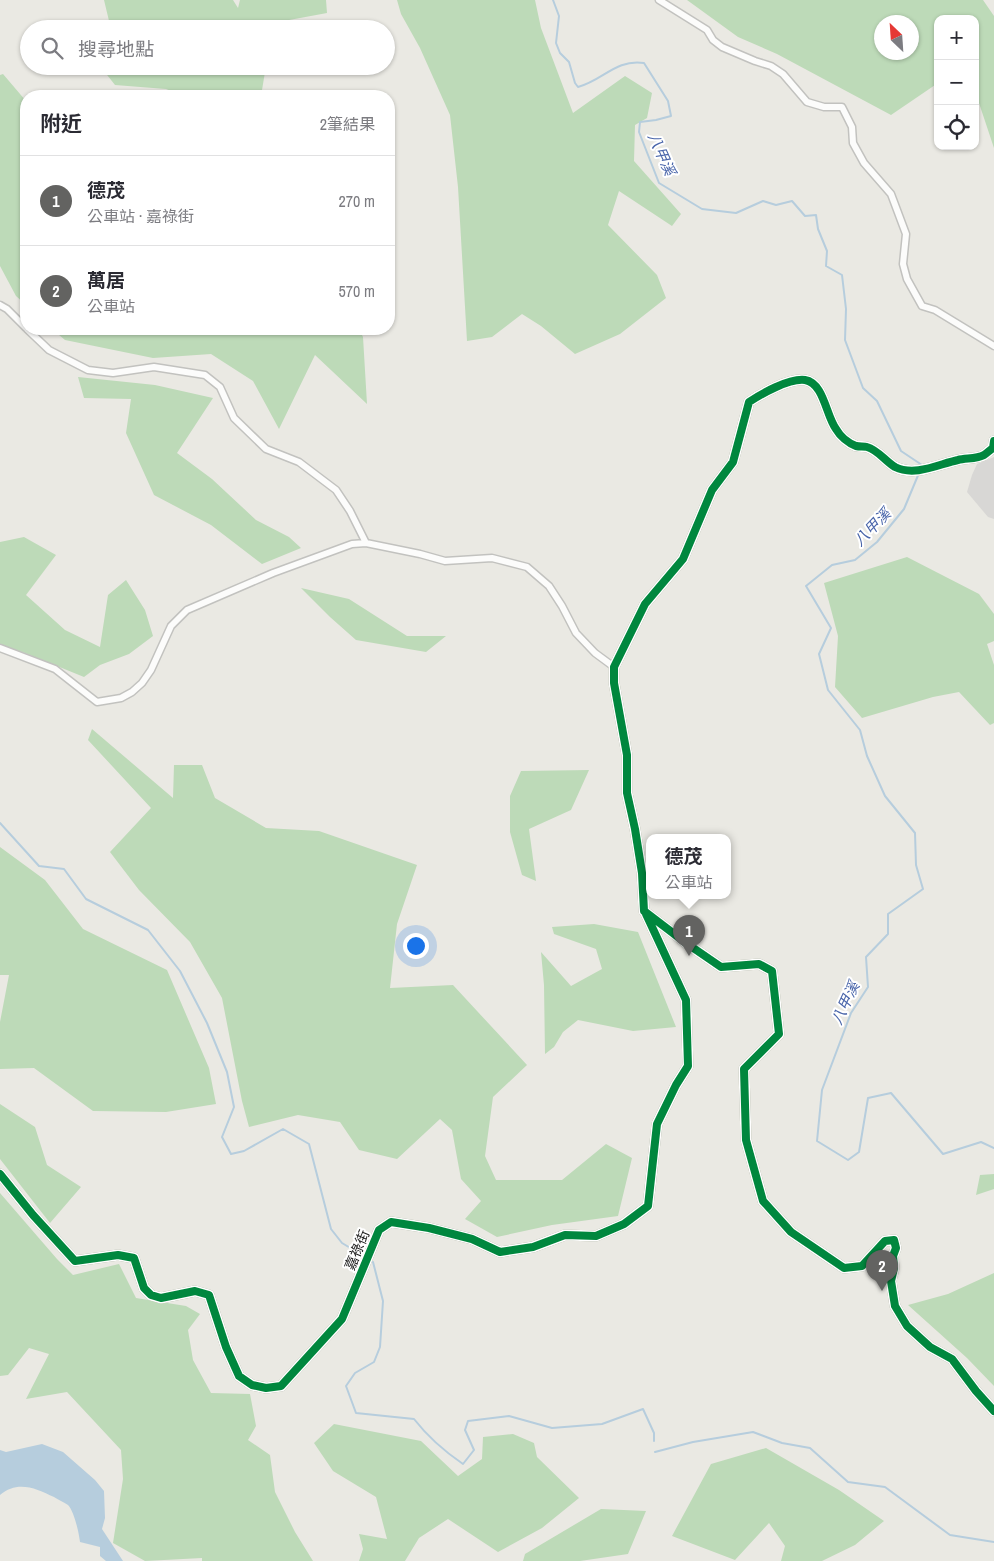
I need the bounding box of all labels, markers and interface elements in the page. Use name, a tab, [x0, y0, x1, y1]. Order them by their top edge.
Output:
north arrow	[874, 15, 919, 60]
map controls	[934, 15, 979, 150]
button: +	[934, 15, 979, 60]
search box	[20, 20, 395, 75]
icon: search	[38, 34, 66, 62]
text: 搜尋地點	[78, 36, 154, 62]
button: −	[934, 60, 979, 105]
button: locate	[934, 105, 979, 150]
text: 附近	[40, 109, 82, 138]
text: 2筆結果	[320, 113, 375, 135]
water label: 八甲溪	[643, 129, 682, 181]
text: 德茂	[87, 177, 125, 203]
text: 1	[52, 190, 60, 212]
text: 270 m	[339, 190, 375, 212]
text: 公車站 · 嘉祿街	[87, 205, 194, 227]
text: 萬居	[87, 267, 125, 293]
text: 2	[52, 280, 60, 302]
text: 570 m	[339, 280, 375, 302]
text: 公車站	[87, 295, 135, 317]
water label: 八甲溪	[849, 502, 897, 550]
popup	[646, 834, 731, 899]
text: 德茂	[664, 843, 703, 869]
text: 公車站	[664, 871, 713, 893]
pin: 1	[673, 915, 705, 956]
your location	[403, 933, 429, 959]
water label: 八甲溪	[826, 976, 865, 1028]
street label: 嘉祿街	[341, 1227, 373, 1273]
pin: 2	[866, 1250, 898, 1291]

